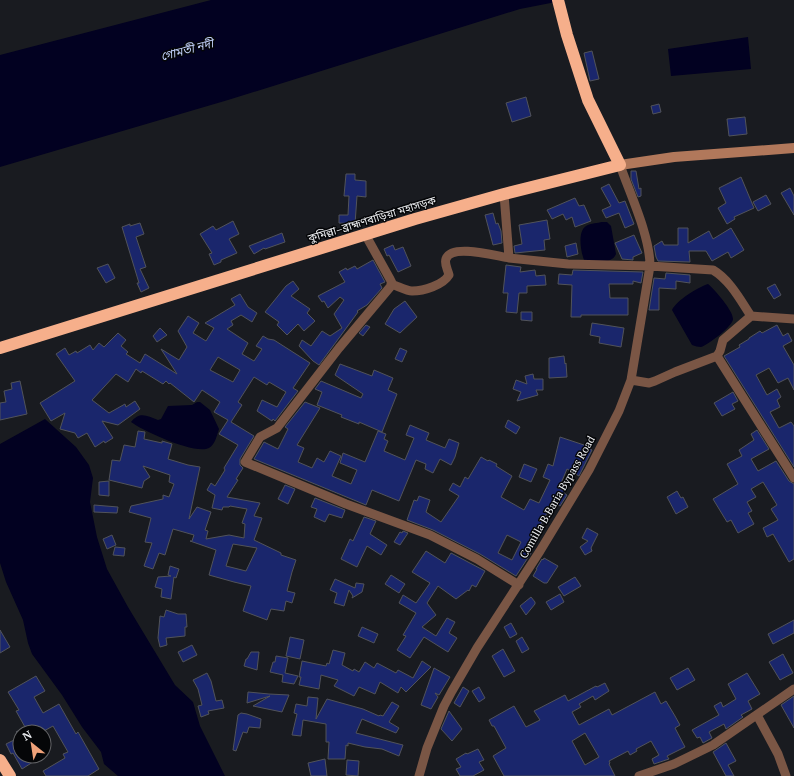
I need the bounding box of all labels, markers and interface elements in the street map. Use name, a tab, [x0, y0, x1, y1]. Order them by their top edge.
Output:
water label: গোমতী নদী	[159, 35, 217, 64]
street label: কুমিল্লা–ব্রাহ্মণবাড়িয়া মহাসড়ক	[305, 193, 438, 245]
street label: Comilla B.Baria Bypass Road	[516, 433, 598, 561]
north arrow	[12, 724, 52, 764]
text: N	[20, 727, 35, 743]

